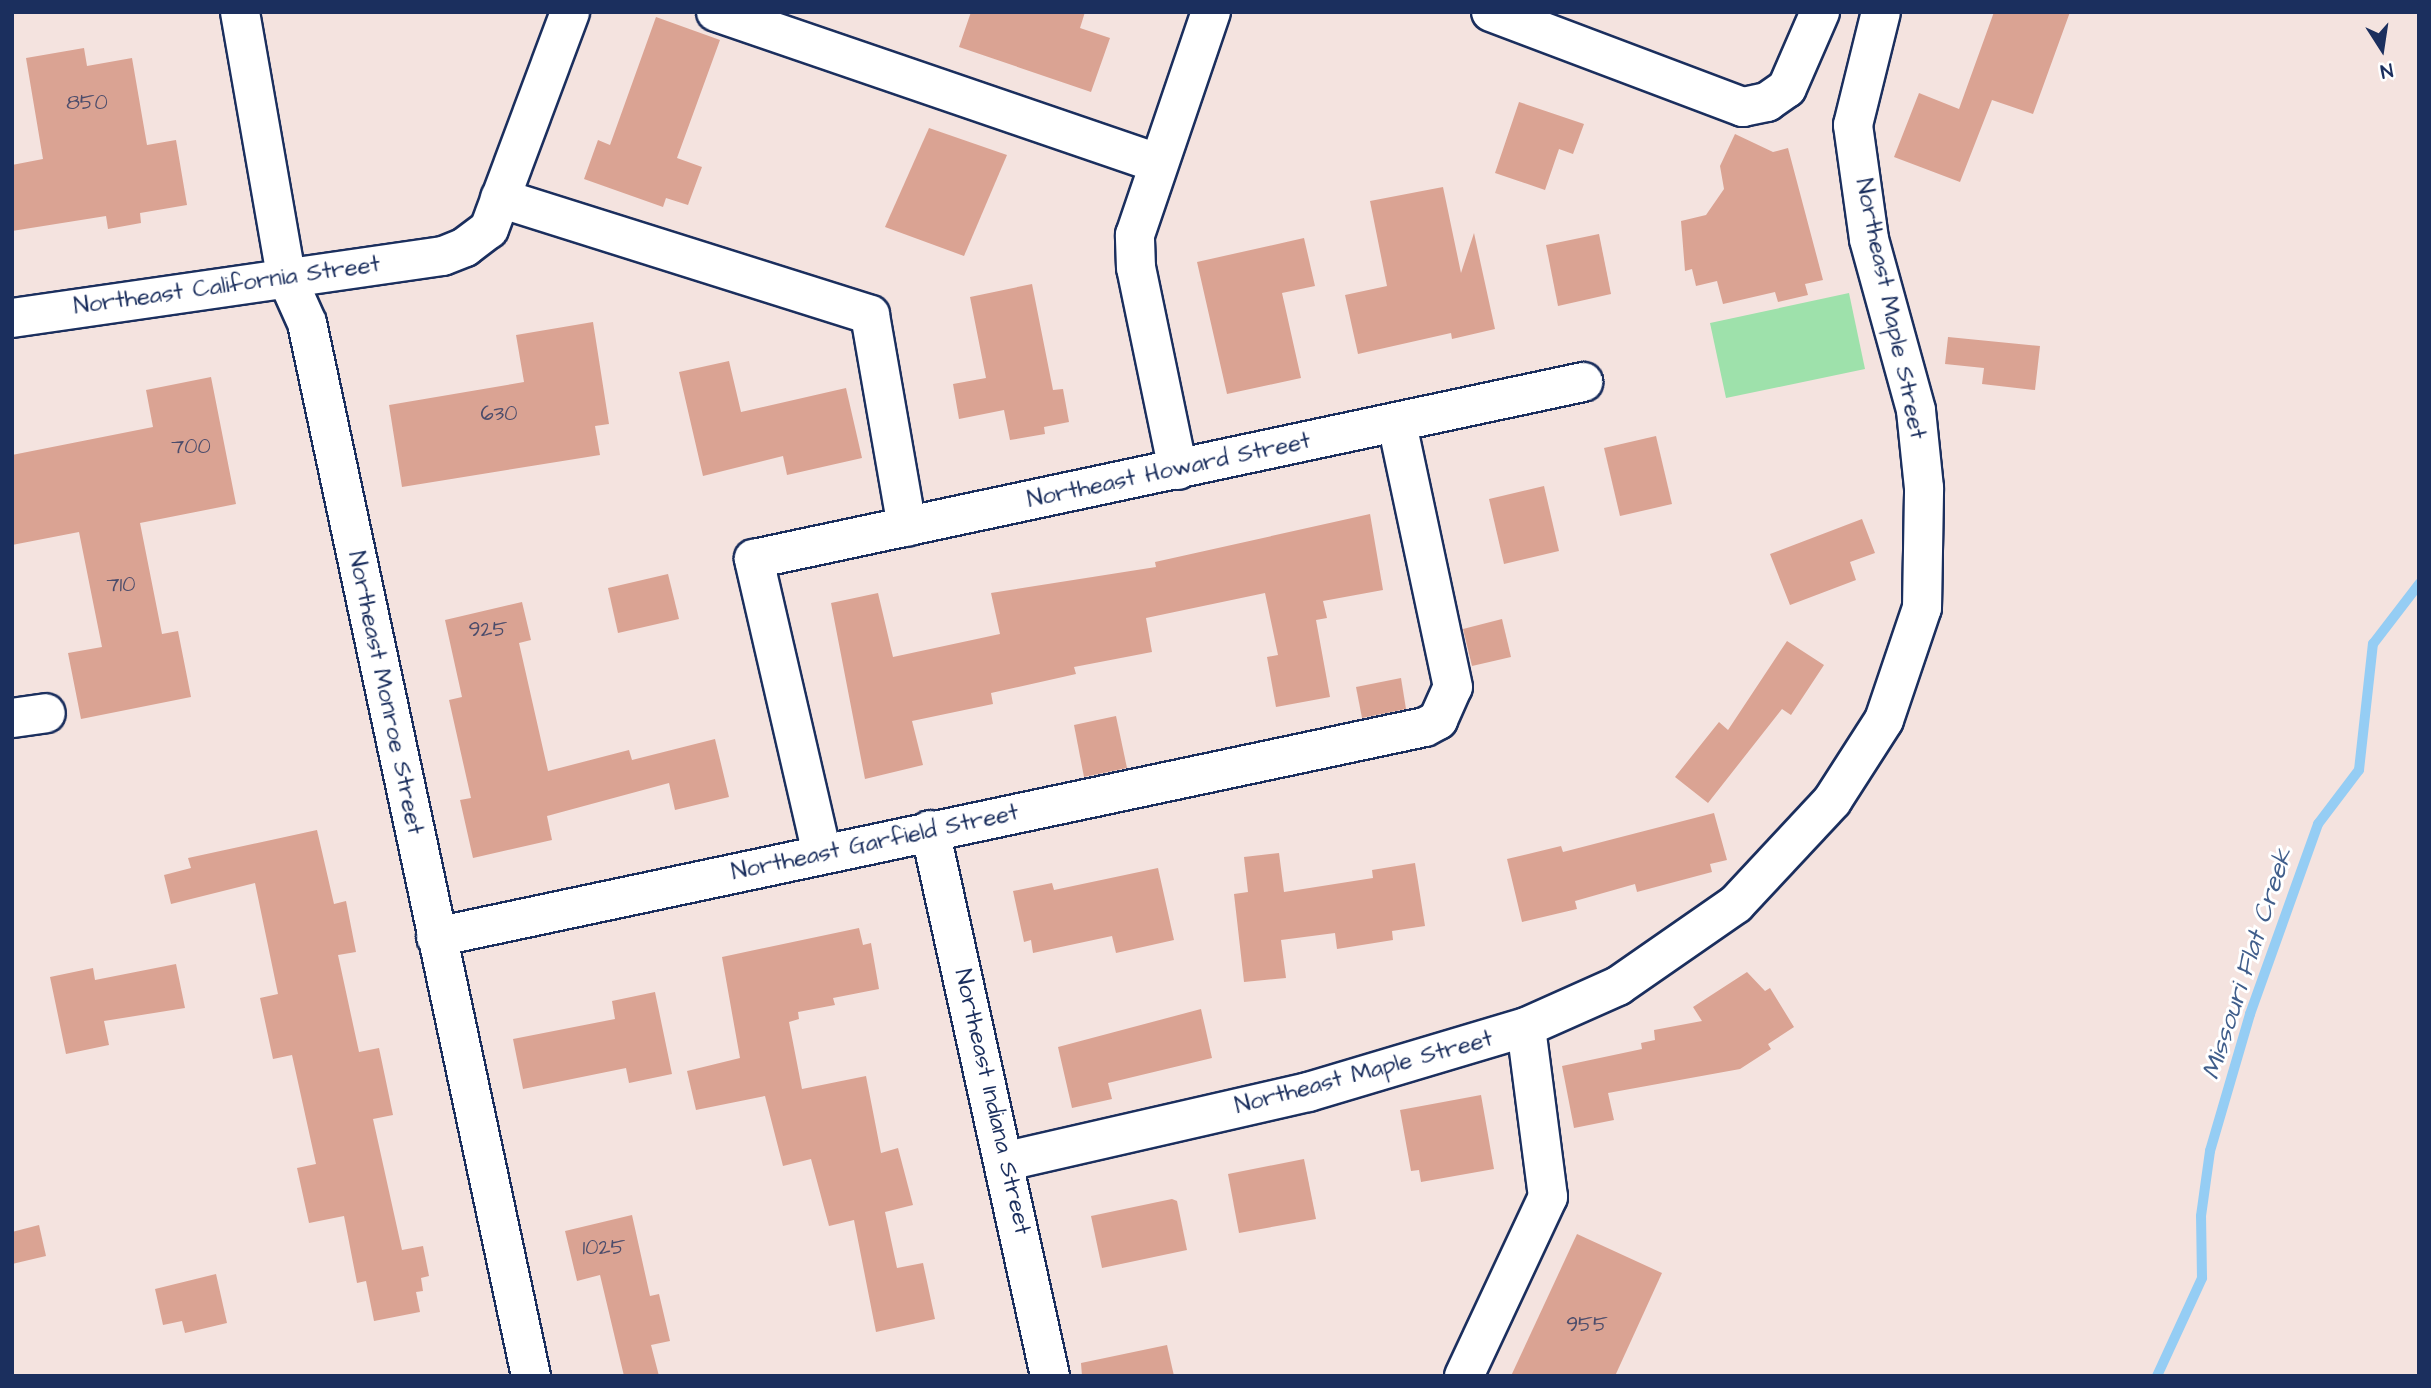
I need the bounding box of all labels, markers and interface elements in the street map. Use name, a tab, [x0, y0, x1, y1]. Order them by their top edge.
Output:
north arrow	[2347, 14, 2417, 84]
text: N	[2378, 56, 2395, 84]
house number: 850	[66, 90, 108, 116]
street label: Northeast Maple Street	[1848, 176, 1932, 442]
street label: Northeast California Street	[72, 250, 382, 322]
house number: 630	[480, 401, 518, 427]
street label: Northeast Howard Street	[1025, 427, 1313, 515]
house number: 700	[171, 434, 211, 460]
street label: Northeast Monroe Street	[341, 549, 429, 837]
house number: 710	[107, 572, 135, 598]
house number: 925	[469, 617, 507, 643]
street label: Northeast Garfield Street	[729, 798, 1021, 888]
water label: Missouri Flat Creek	[2196, 845, 2300, 1083]
street label: Northeast Indiana Street	[947, 966, 1037, 1238]
street label: Northeast Maple Street	[1232, 1025, 1496, 1121]
house number: 1025	[583, 1235, 625, 1261]
house number: 955	[1566, 1312, 1608, 1338]

